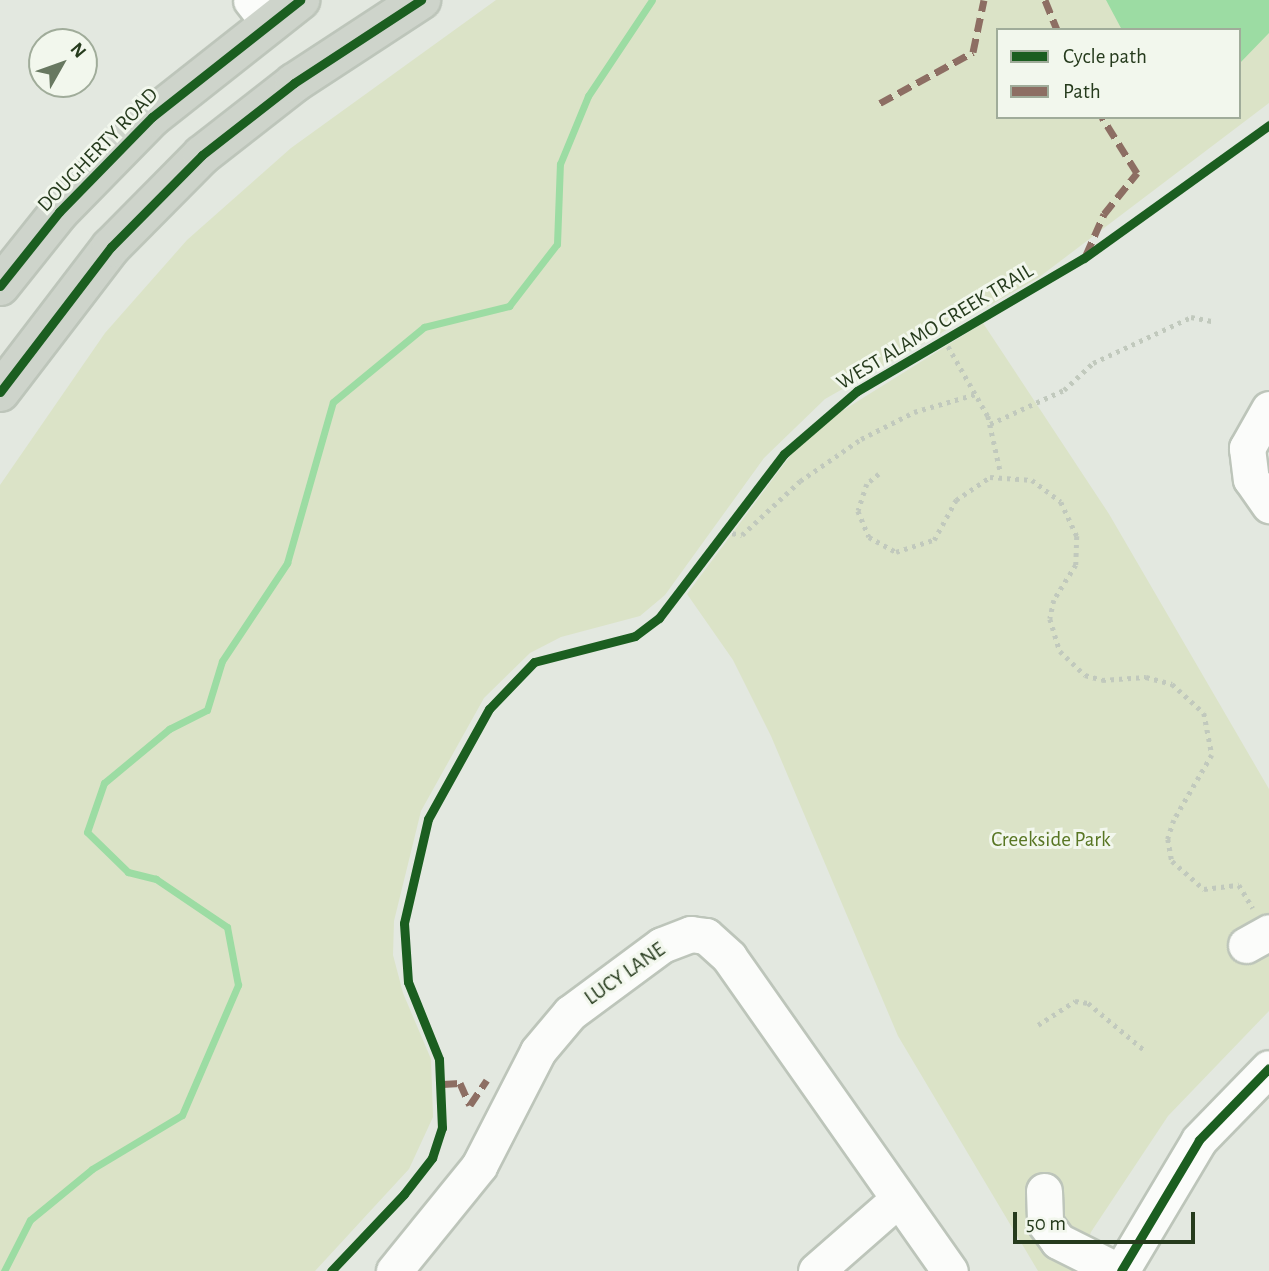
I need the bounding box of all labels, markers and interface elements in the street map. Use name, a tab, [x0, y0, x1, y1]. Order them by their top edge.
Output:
north arrow	[28, 28, 98, 98]
legend	[996, 28, 1241, 119]
text: N	[66, 39, 89, 62]
text: Cycle path	[1063, 46, 1147, 67]
text: Path	[1063, 81, 1101, 102]
street label: DOUGHERTY ROAD	[32, 83, 164, 217]
street label: WEST ALAMO CREEK TRAIL	[832, 258, 1038, 396]
park label: Creekside Park	[991, 827, 1111, 853]
street label: LUCY LANE	[580, 937, 670, 1011]
scale bar	[1017, 1198, 1199, 1242]
text: 50 m	[1026, 1213, 1066, 1234]

